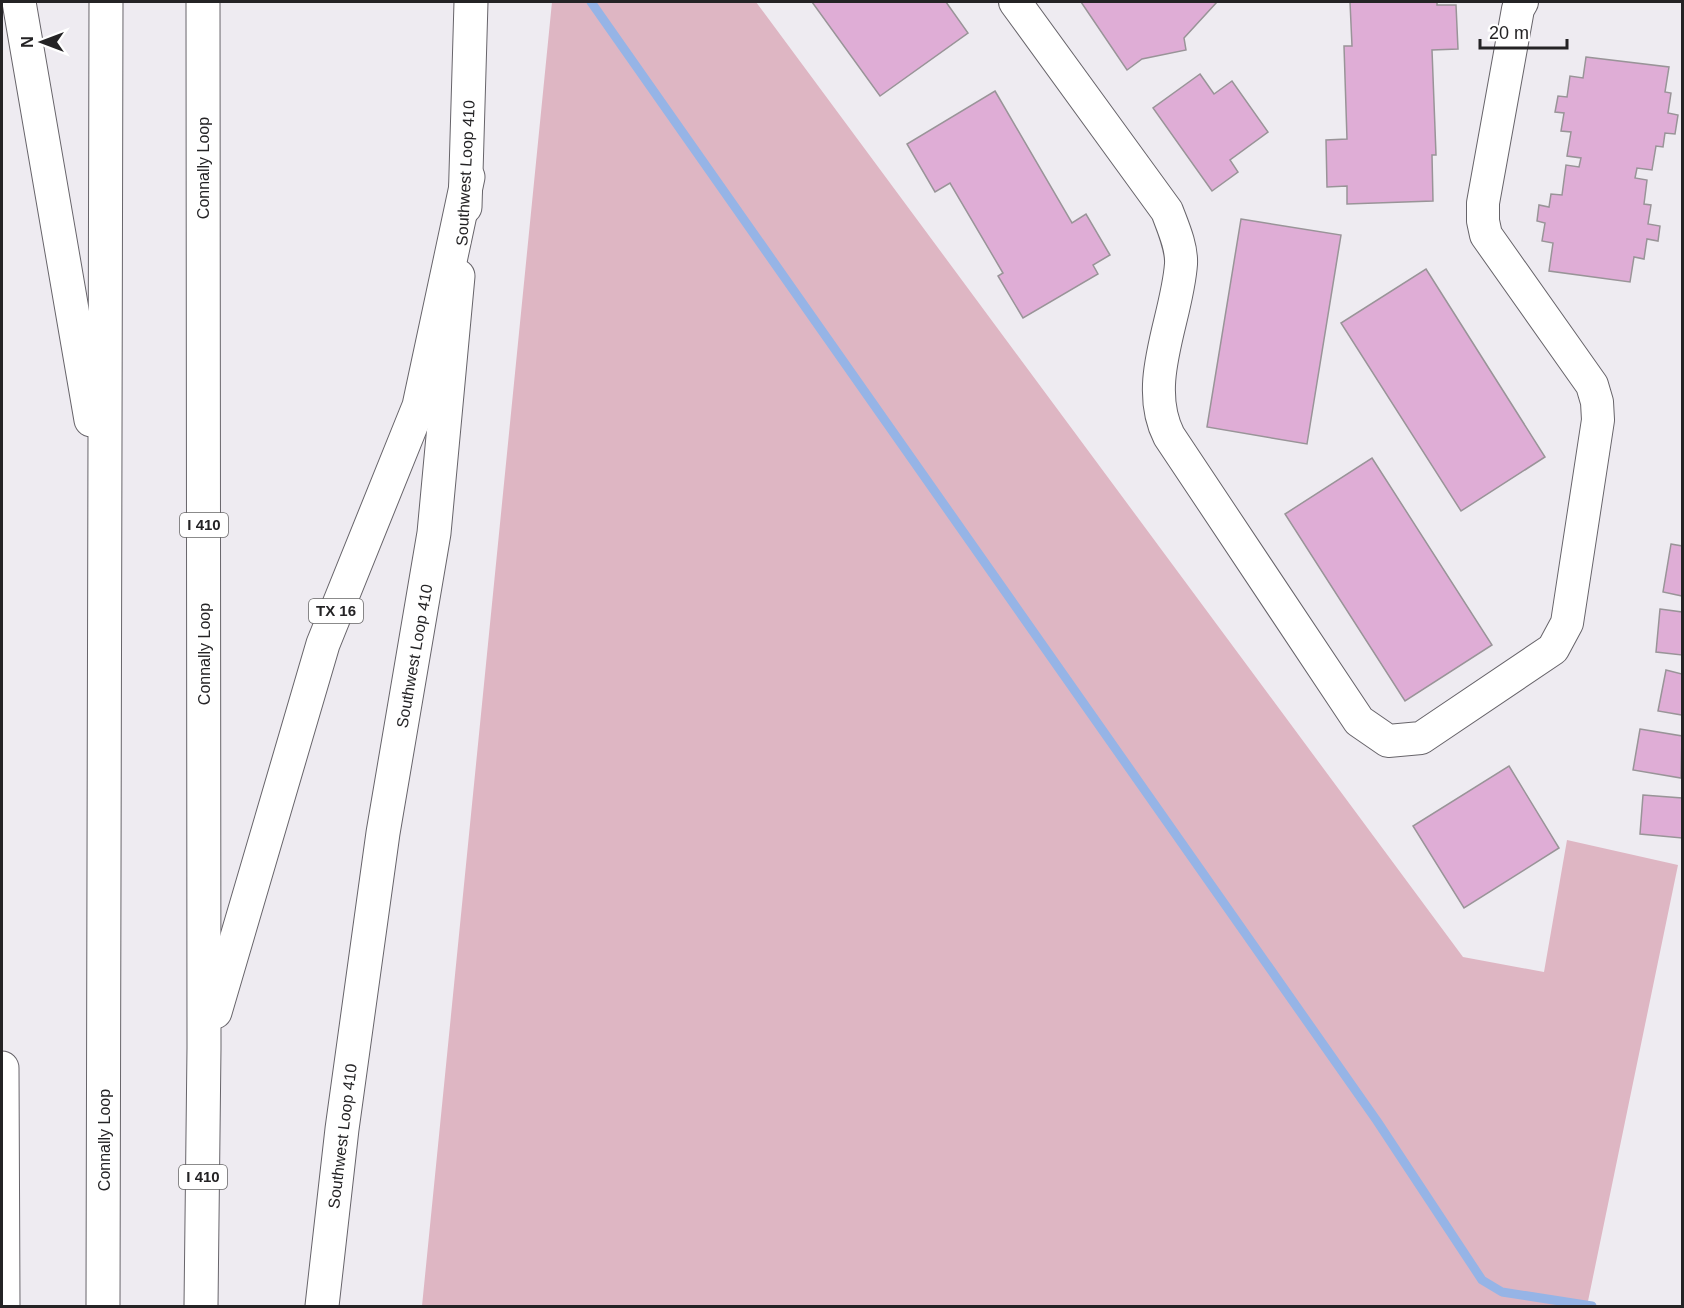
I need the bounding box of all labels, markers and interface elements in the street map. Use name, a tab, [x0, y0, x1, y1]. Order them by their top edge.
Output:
north arrow	[12, 12, 72, 72]
scale bar	[1480, 12, 1567, 50]
text: 20 m	[1489, 23, 1529, 43]
text: N	[19, 36, 36, 48]
street label: Southwest Loop 410	[453, 100, 478, 246]
street label: Connally Loop	[195, 117, 212, 219]
road number: I 410	[180, 513, 228, 537]
street label: Southwest Loop 410	[393, 583, 436, 729]
road number: TX 16	[309, 599, 363, 623]
street label: Connally Loop	[196, 603, 213, 705]
street label: Southwest Loop 410	[325, 1063, 360, 1209]
street label: Connally Loop	[96, 1089, 113, 1191]
road number: I 410	[179, 1165, 227, 1189]

